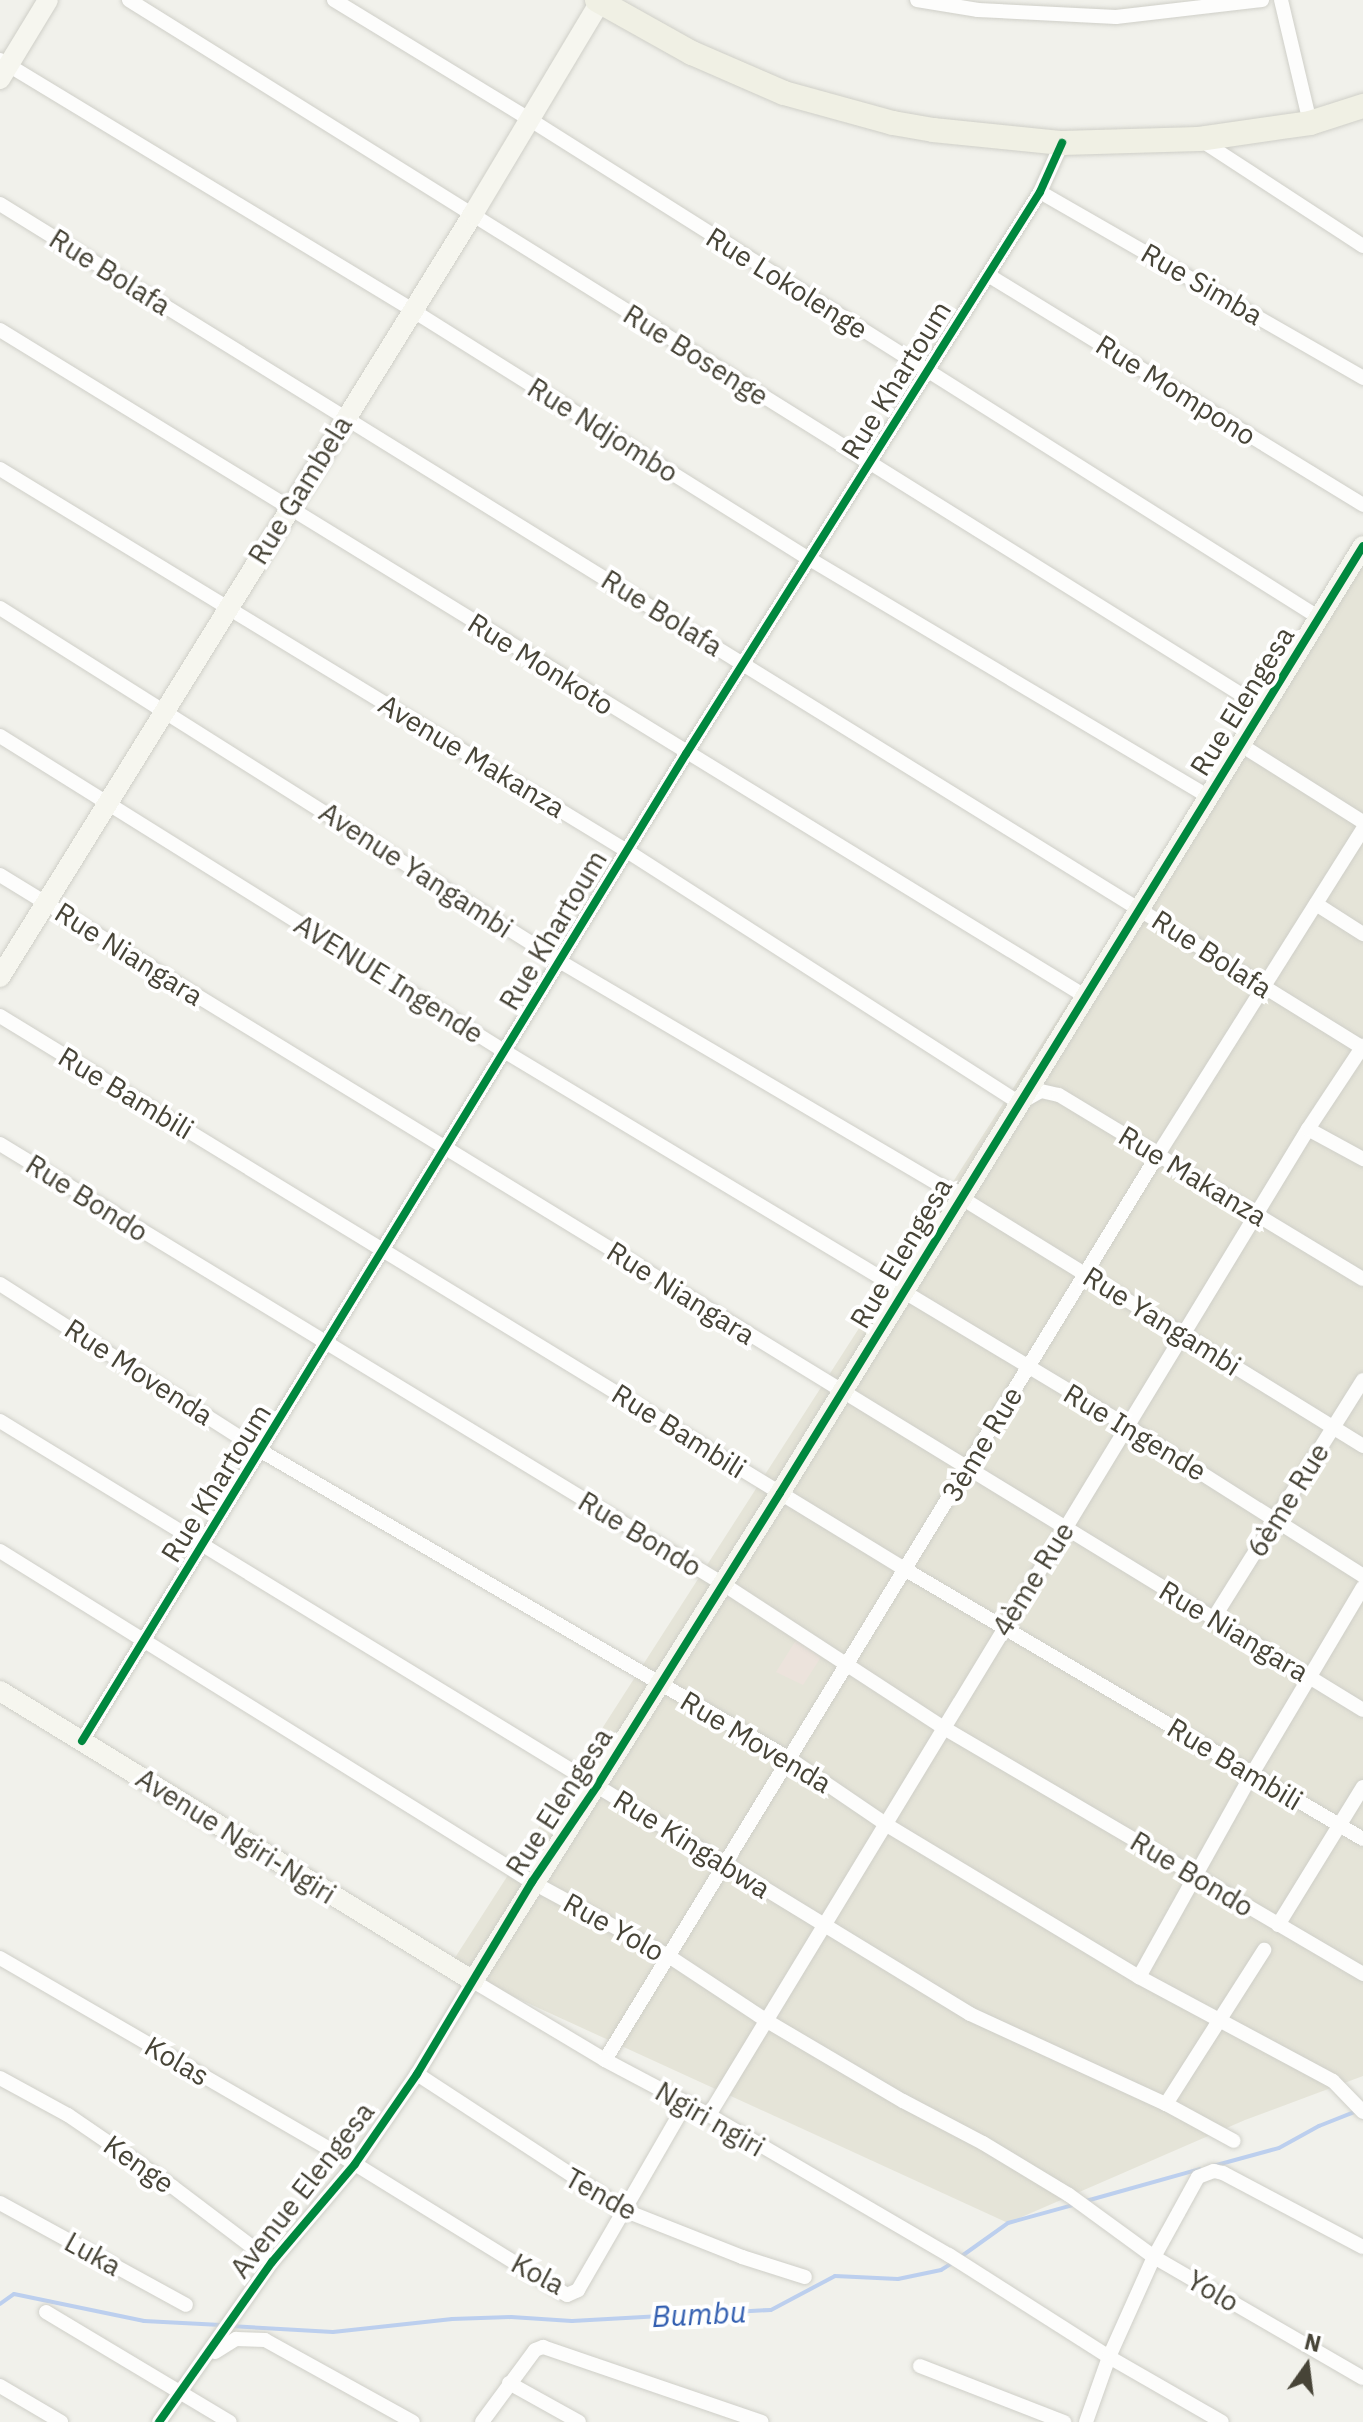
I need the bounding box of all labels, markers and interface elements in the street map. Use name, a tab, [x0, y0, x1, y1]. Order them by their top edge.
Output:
street label: Rue Lokolenge	[700, 220, 874, 346]
street label: Rue Bolafa	[43, 222, 177, 322]
street label: Rue Simba	[1135, 236, 1269, 332]
street label: Rue Khartoum	[834, 295, 958, 465]
street label: Rue Bosenge	[617, 297, 775, 413]
street label: Rue Mompono	[1090, 327, 1262, 453]
street label: Rue Ndjombo	[522, 370, 684, 490]
street label: Rue Gambela	[241, 410, 359, 570]
street label: Rue Bolafa	[595, 563, 729, 663]
street label: Rue Monkoto	[462, 606, 620, 722]
street label: Rue Elengesa	[1183, 620, 1301, 782]
street label: Avenue Makanza	[373, 687, 571, 825]
street label: Avenue Yangambi	[313, 795, 519, 945]
street label: Rue Khartoum	[492, 844, 614, 1016]
street label: Rue Niangara	[49, 895, 209, 1013]
street label: Rue Bolafa	[1146, 903, 1278, 1005]
street label: AVENUE Ingende	[288, 907, 490, 1051]
street label: Rue Bambili	[52, 1040, 200, 1146]
street label: Rue Makanza	[1113, 1119, 1273, 1233]
street label: Rue Bondo	[20, 1147, 154, 1249]
street label: Rue Elengesa	[843, 1172, 959, 1334]
street label: Rue Niangara	[601, 1234, 761, 1352]
street label: Rue Yangambi	[1077, 1259, 1247, 1383]
street label: Rue Movenda	[59, 1312, 219, 1432]
street label: Rue Ingende	[1058, 1376, 1212, 1488]
street label: Rue Bambili	[606, 1377, 752, 1485]
street label: 3ème Rue	[935, 1381, 1029, 1507]
street label: Rue Khartoum	[154, 1398, 278, 1568]
street label: 6ème Rue	[1240, 1437, 1336, 1563]
street label: Rue Bondo	[572, 1484, 708, 1584]
street label: 4ème Rue	[985, 1516, 1081, 1642]
street label: Rue Niangara	[1153, 1573, 1315, 1689]
street label: Rue Movenda	[674, 1684, 838, 1800]
street label: Rue Bambili	[1161, 1711, 1309, 1817]
street label: Rue Elengesa	[499, 1722, 619, 1882]
street label: Avenue Ngiri-Ngiri	[130, 1761, 342, 1911]
street label: Rue Kingabwa	[607, 1782, 777, 1906]
street label: Rue Bondo	[1124, 1824, 1260, 1924]
street label: Rue Yolo	[558, 1886, 670, 1968]
street label: Kolas	[139, 2029, 215, 2093]
street label: Ngiri ngiri	[649, 2074, 771, 2164]
street label: Avenue Elengesa	[223, 2095, 381, 2285]
street label: Kenge	[97, 2128, 181, 2200]
street label: Tende	[559, 2161, 643, 2227]
street label: Luka	[59, 2225, 127, 2283]
street label: Kola	[506, 2246, 570, 2302]
street label: Yolo	[1181, 2263, 1245, 2319]
water label: Bumbu	[651, 2294, 747, 2334]
north arrow	[1267, 2326, 1347, 2406]
text: N	[1302, 2326, 1324, 2358]

